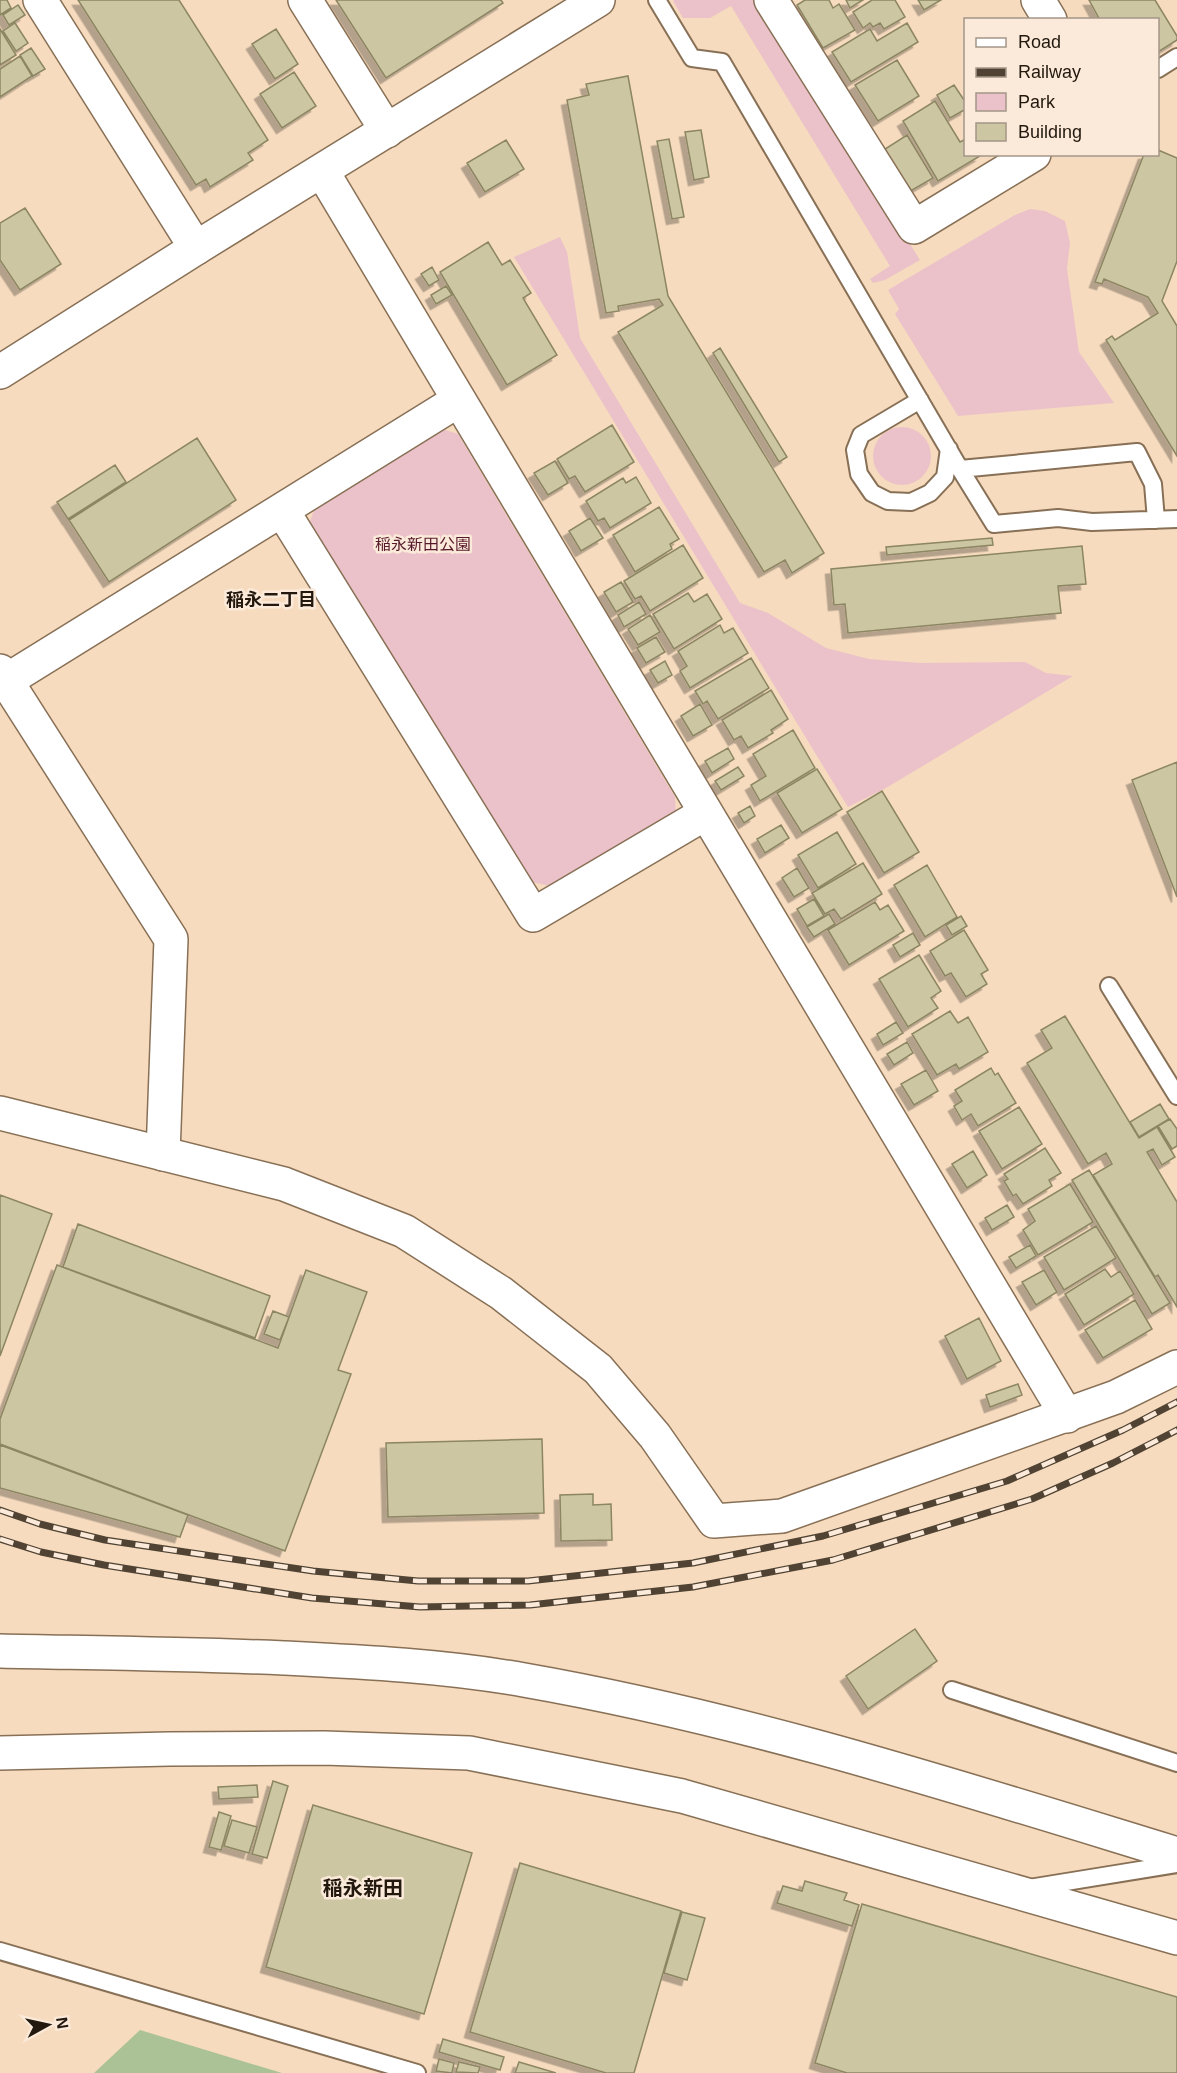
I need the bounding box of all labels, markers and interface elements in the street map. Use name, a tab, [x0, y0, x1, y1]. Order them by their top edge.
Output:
legend	[964, 18, 1159, 156]
text: Road	[1018, 32, 1061, 52]
text: Railway	[1018, 62, 1081, 82]
text: Park	[1018, 92, 1056, 112]
text: Building	[1018, 122, 1082, 142]
park label: 稲永新田公園	[375, 536, 471, 553]
district label: 稲永二丁目	[226, 590, 316, 610]
district label: 稲永新田	[323, 1877, 403, 1899]
north arrow	[18, 1995, 78, 2055]
text: N	[53, 2016, 72, 2030]

